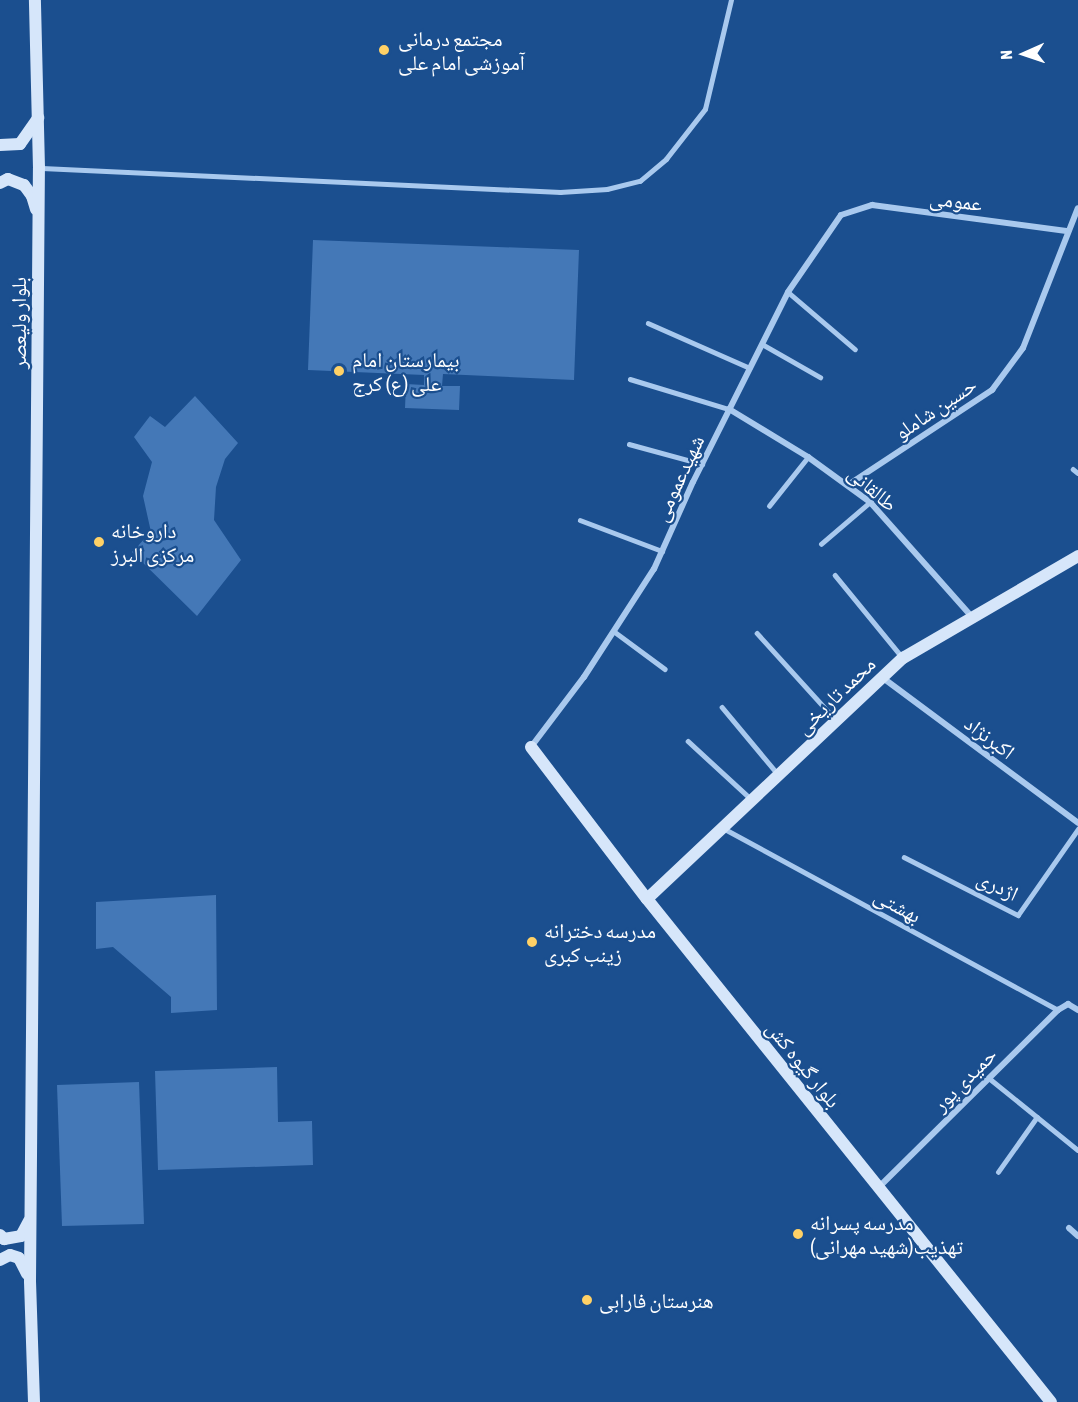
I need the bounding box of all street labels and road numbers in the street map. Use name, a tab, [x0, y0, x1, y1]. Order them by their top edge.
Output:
street label: عمومی	[928, 184, 984, 216]
street label: بلوار ولیعصر	[5, 277, 31, 369]
street label: حسین شاملو	[889, 371, 981, 445]
street label: شهیدعمومی	[647, 431, 709, 525]
street label: طالقانی	[843, 460, 903, 516]
street label: محمد تاریخی	[790, 651, 880, 739]
street label: اکبرنژاد	[960, 710, 1020, 764]
street label: اژدری	[973, 865, 1023, 905]
street label: بهشتی	[870, 882, 926, 928]
street label: بلوار گیوه کش	[761, 1016, 847, 1112]
street label: حمیدی پور	[927, 1042, 1001, 1116]

